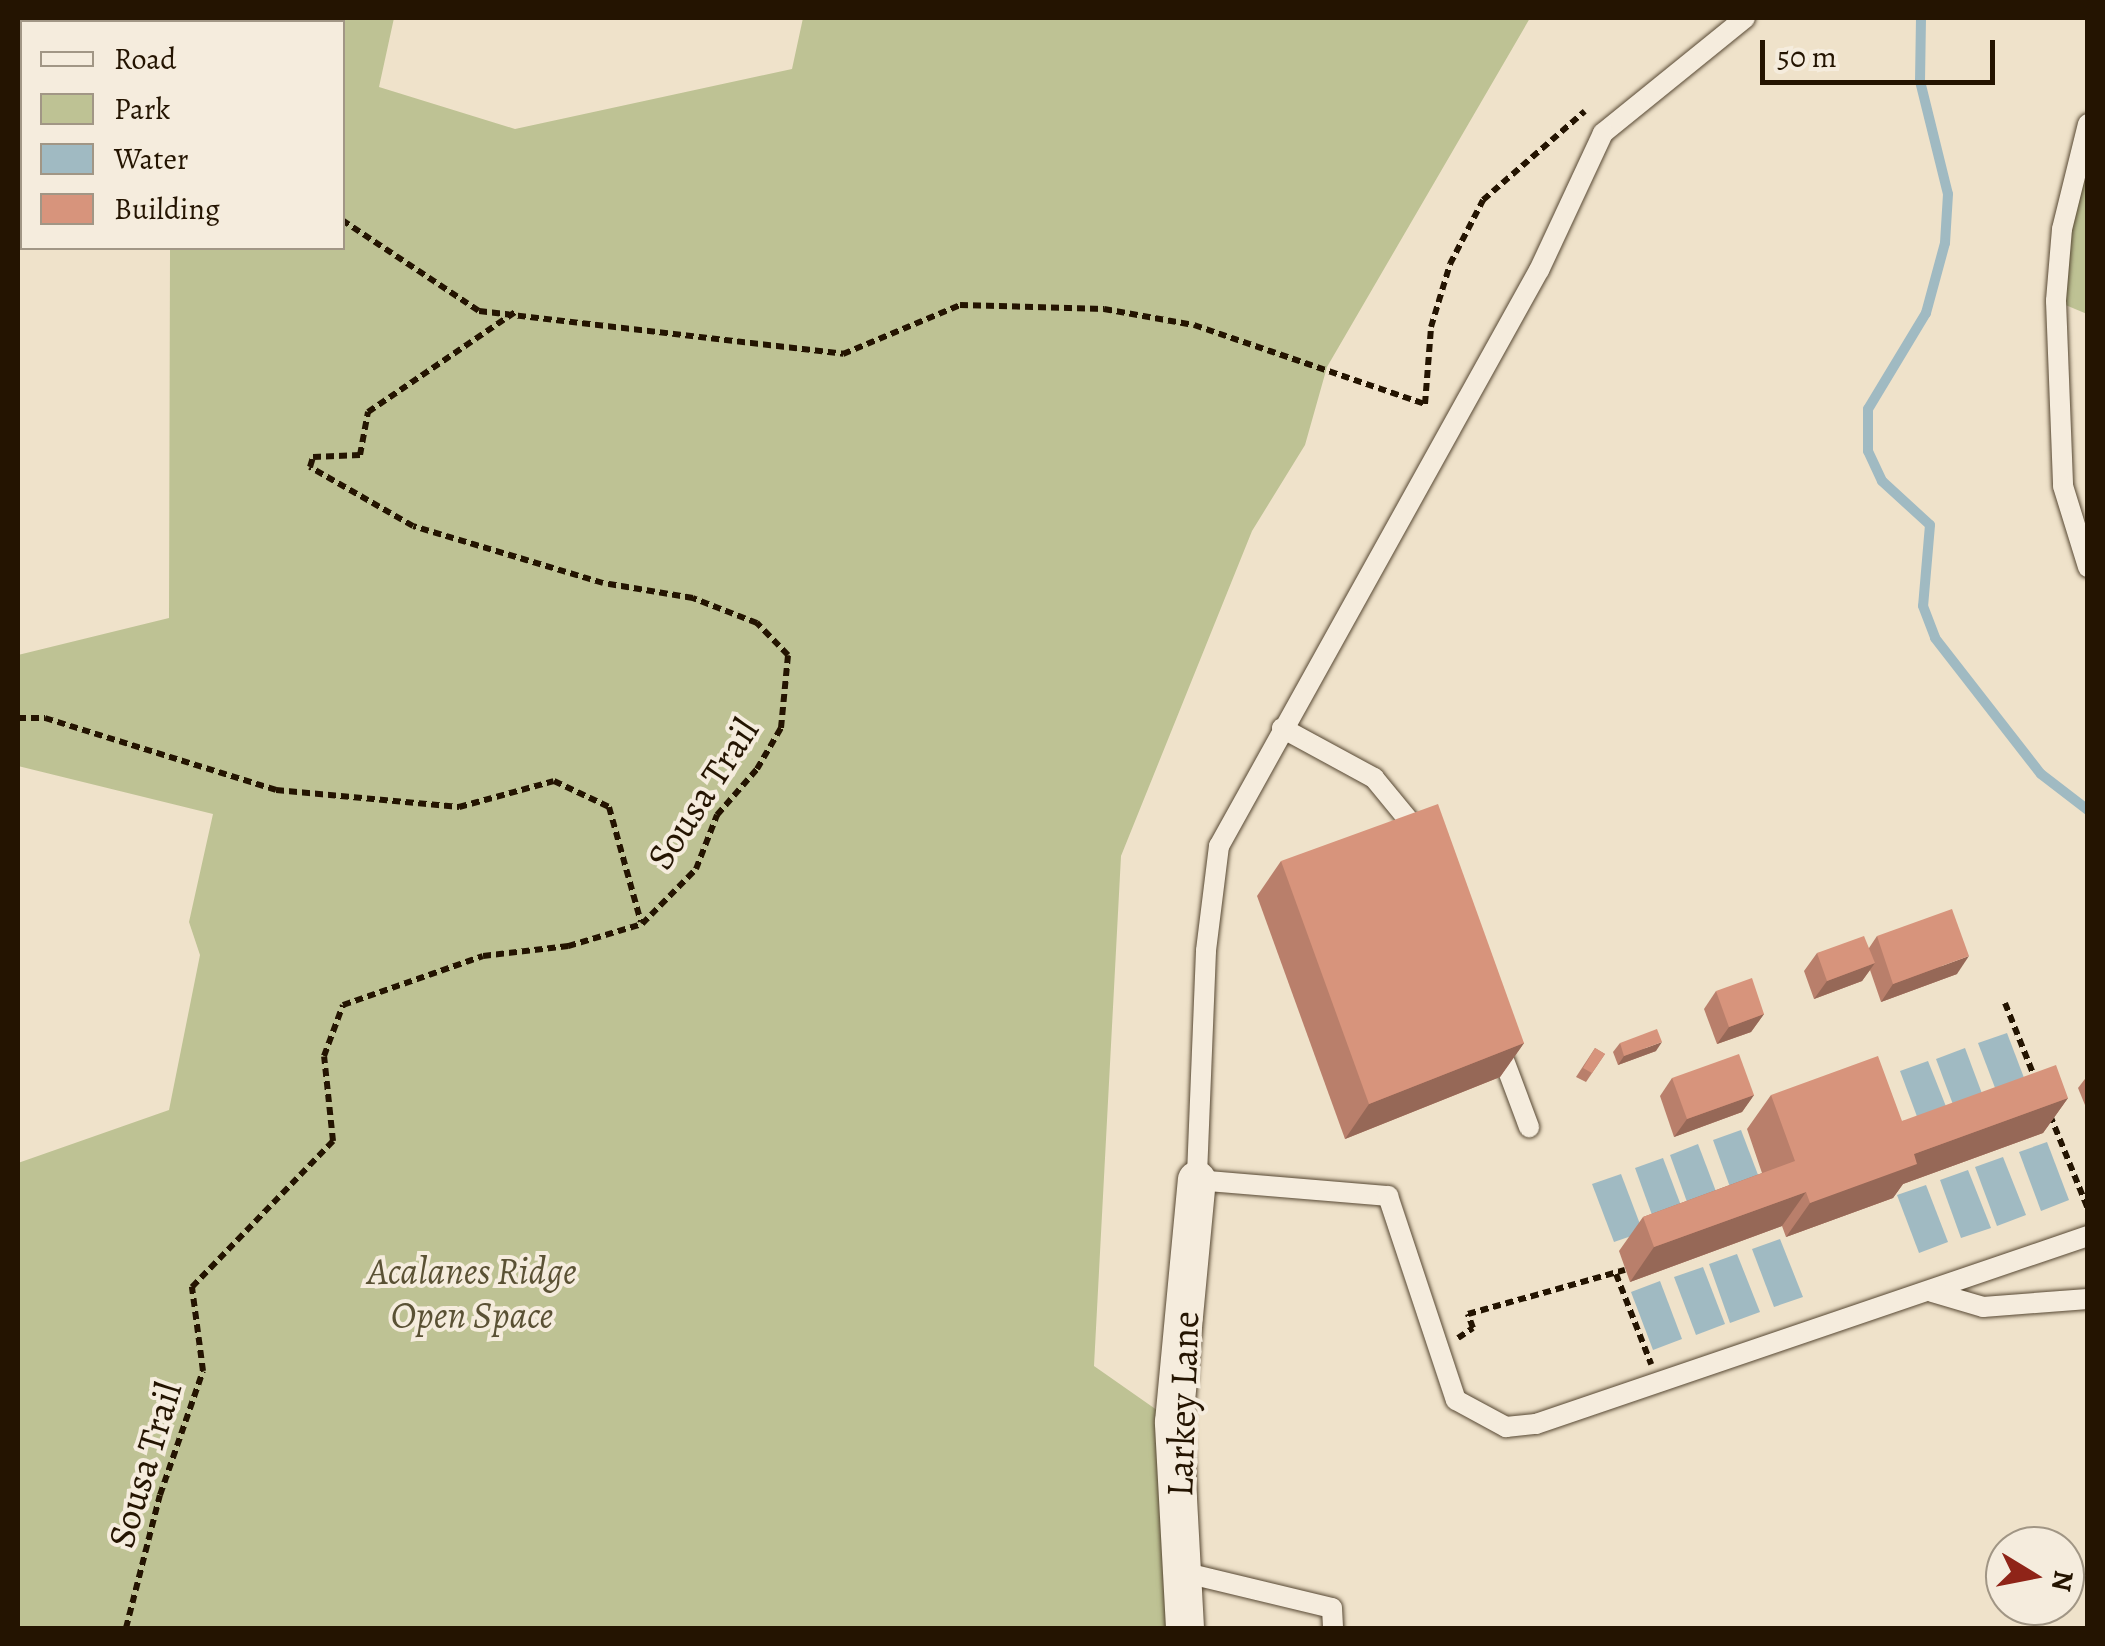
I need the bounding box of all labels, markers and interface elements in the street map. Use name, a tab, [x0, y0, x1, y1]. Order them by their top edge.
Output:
legend	[20, 20, 345, 250]
scale bar	[1765, 20, 2000, 82]
text: 50 m	[1777, 37, 1837, 77]
text: Road	[114, 39, 176, 79]
text: Park	[114, 89, 170, 129]
text: Water	[114, 139, 188, 179]
text: Building	[114, 189, 220, 229]
street label: Sousa Trail	[637, 710, 769, 878]
park label: Acalanes Ridge Open Space	[367, 1249, 577, 1338]
street label: Larkey Lane	[1157, 1310, 1209, 1498]
street label: Sousa Trail	[98, 1377, 192, 1553]
north arrow	[1985, 1526, 2085, 1626]
text: N	[2042, 1568, 2083, 1594]

